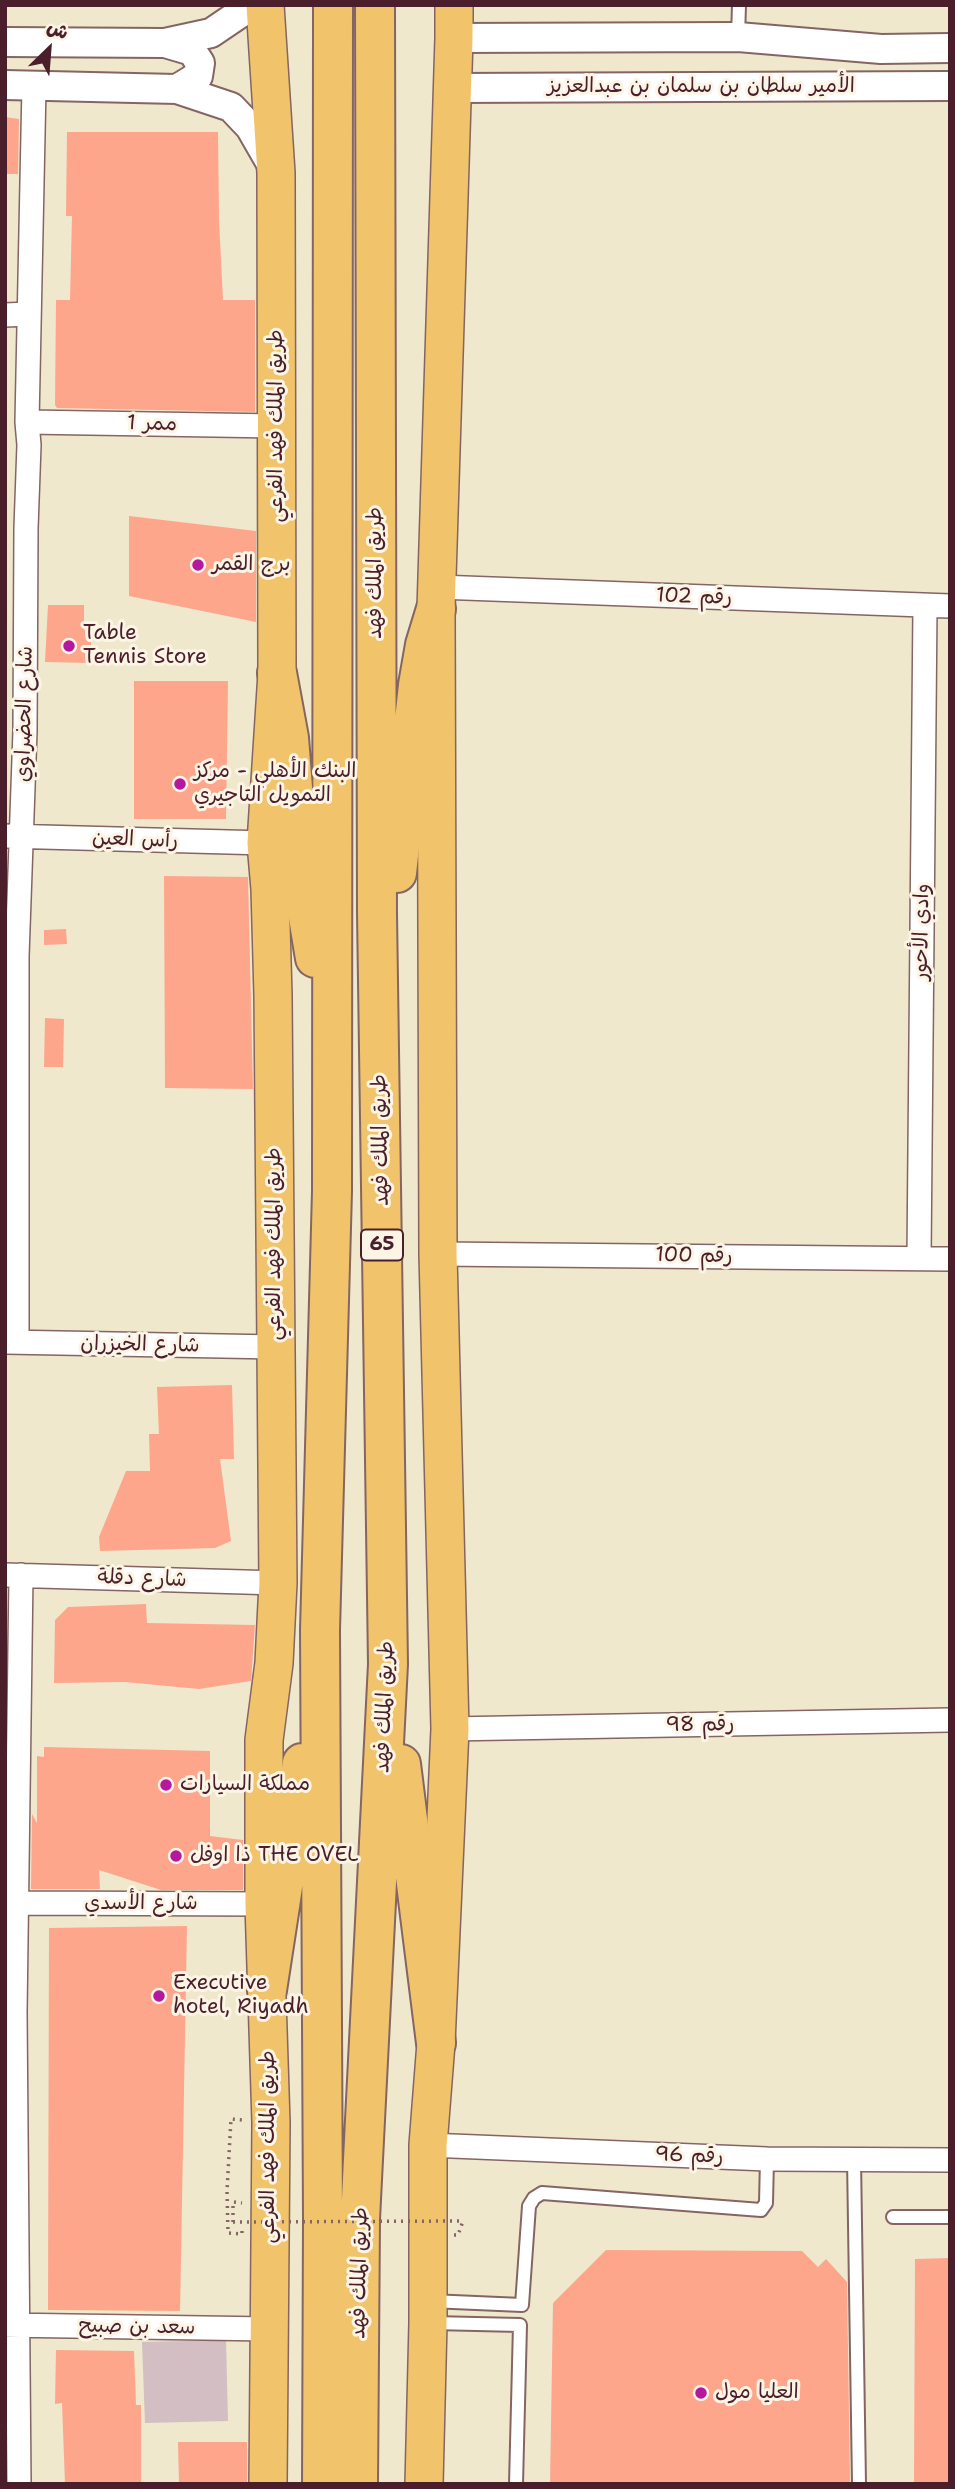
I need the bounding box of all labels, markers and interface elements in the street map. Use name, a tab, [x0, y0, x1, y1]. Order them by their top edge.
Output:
north arrow	[14, 14, 84, 84]
text: ش	[43, 14, 73, 45]
street label: الأمير سلطان بن سلمان بن عبدالعزيز	[547, 74, 855, 100]
street label: طريق الملك فهد الفرعي	[264, 329, 290, 523]
street label: ممر 1	[127, 411, 177, 437]
street label: طريق الملك فهد	[363, 507, 389, 639]
place label: برج القمر	[212, 552, 291, 578]
marker: برج القمر	[190, 557, 206, 573]
street label: رقم 102	[655, 583, 733, 611]
place label: Table Tennis Store	[83, 621, 207, 671]
marker: Table Tennis Store	[61, 638, 77, 654]
street label: شارع الحضراوي	[11, 646, 39, 782]
place label: البنك الأهلي - مركز التمويل التاجيري	[194, 759, 356, 809]
marker: البنك الأهلي - مركز التمويل التاجيري	[172, 776, 188, 792]
street label: رأس العين	[91, 826, 179, 854]
street label: وادي الأحور	[909, 883, 935, 981]
street label: طريق الملك فهد	[367, 1074, 395, 1206]
street label: طريق الملك فهد الفرعي	[262, 1147, 288, 1341]
road number: 65	[361, 1230, 403, 1260]
street label: رقم 100	[655, 1243, 733, 1269]
street label: شارع الخيزران	[80, 1331, 200, 1359]
street label: شارع دقلة	[97, 1565, 187, 1593]
street label: طريق الملك فهد	[370, 1641, 400, 1773]
street label: رقم 98	[665, 1712, 735, 1738]
place label: مملكة السيارات	[180, 1772, 310, 1798]
marker: مملكة السيارات	[158, 1777, 174, 1793]
place label: ذا اوفل THE OVEL	[190, 1843, 359, 1869]
marker: ذا اوفل THE OVEL	[168, 1848, 184, 1864]
street label: شارع الأسدي	[84, 1891, 198, 1917]
place label: Executive hotel, Riyadh	[173, 1971, 309, 2021]
marker: Executive hotel, Riyadh	[151, 1988, 167, 2004]
street label: طريق الملك فهد الفرعي	[256, 2050, 282, 2244]
street label: رقم 96	[654, 2142, 724, 2170]
street label: طريق الملك فهد	[346, 2207, 374, 2339]
street label: سعد بن صبيح	[78, 2313, 196, 2341]
place label: العليا مول	[715, 2380, 799, 2406]
marker: العليا مول	[693, 2385, 709, 2401]

